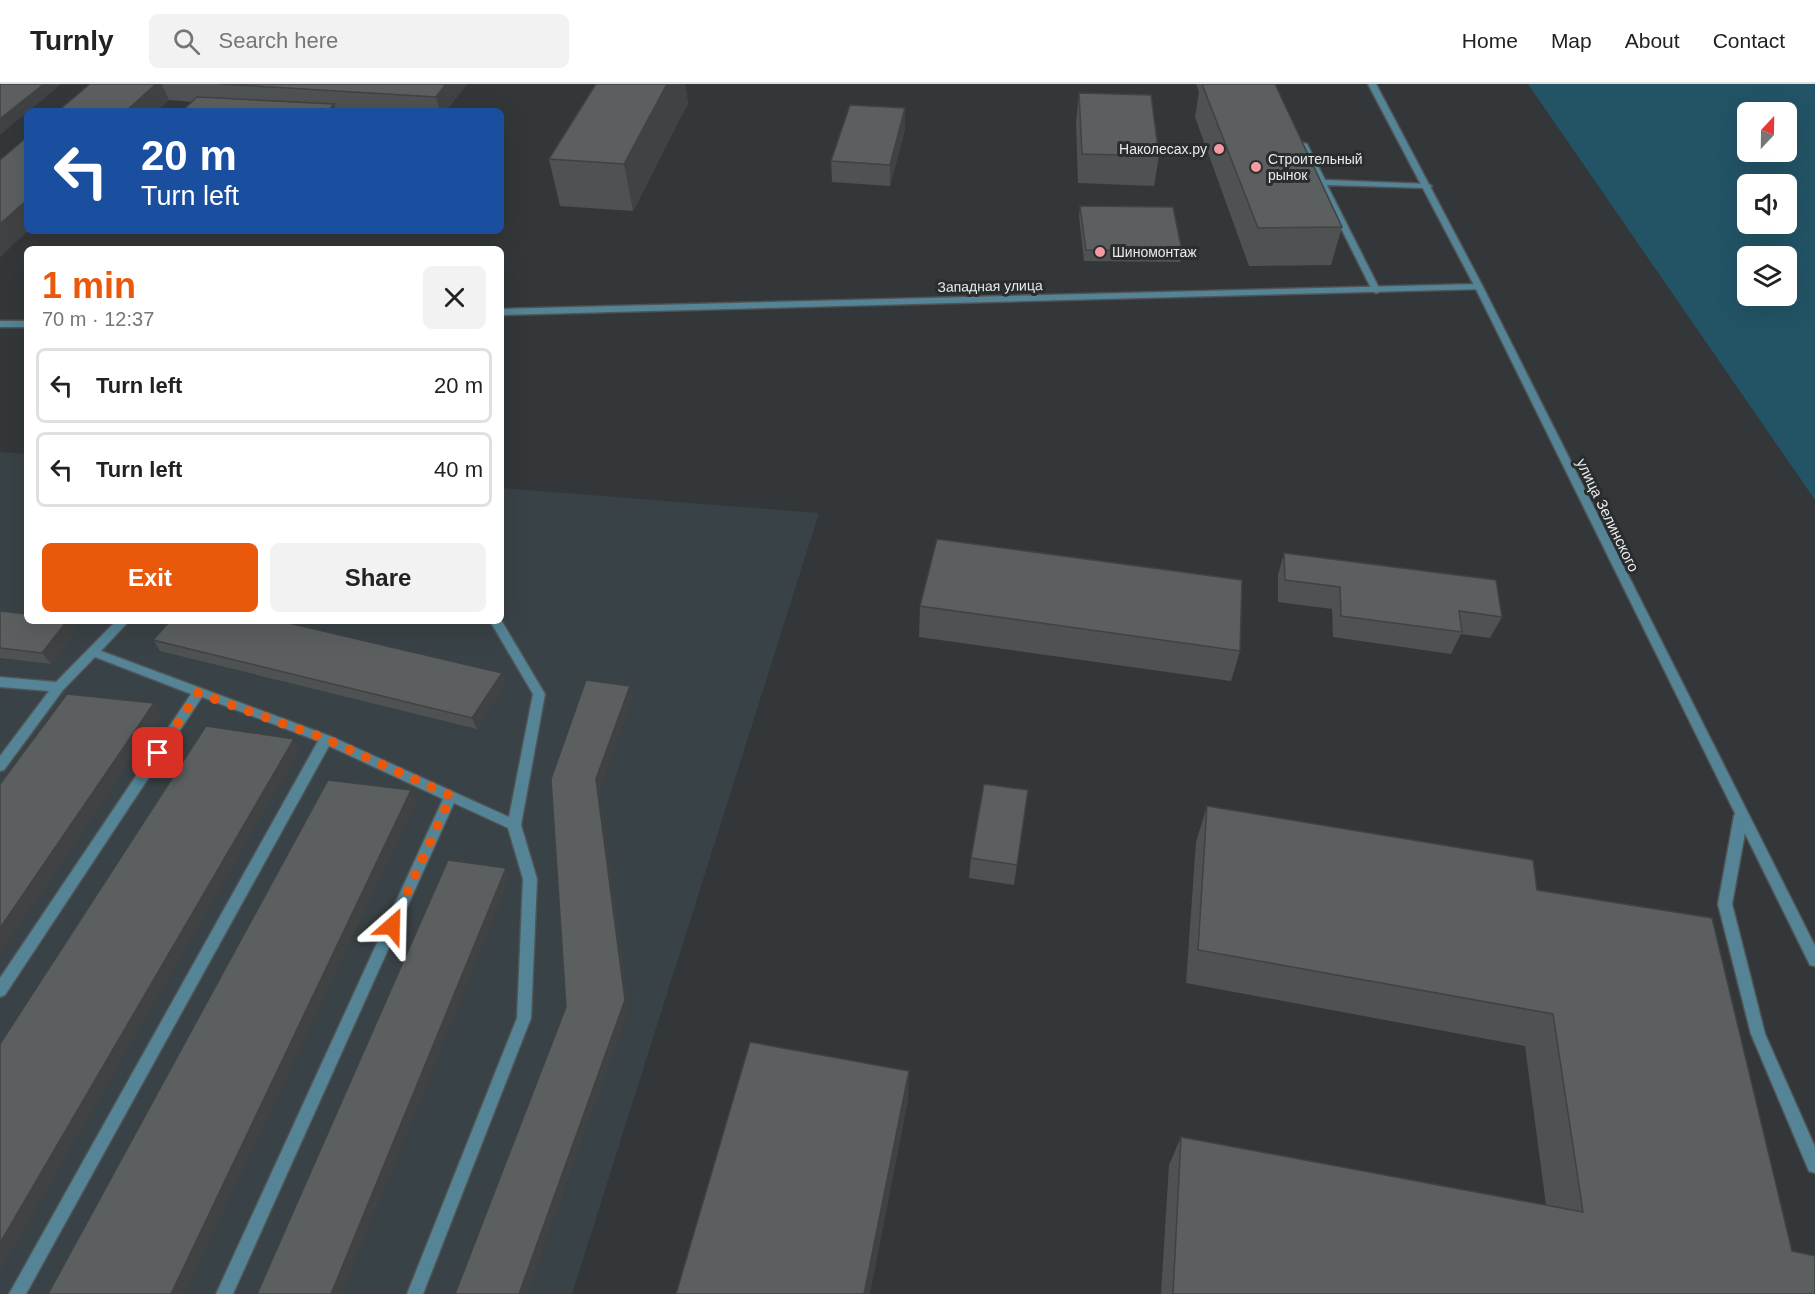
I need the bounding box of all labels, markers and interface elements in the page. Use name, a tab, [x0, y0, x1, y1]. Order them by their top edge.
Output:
search box	[149, 14, 569, 68]
text: Turnly	[30, 25, 113, 56]
icon: search	[170, 25, 203, 58]
text: Search here	[218, 28, 338, 53]
text: Home	[1462, 29, 1518, 52]
text: Map	[1551, 29, 1592, 52]
text: About	[1625, 29, 1680, 52]
text: Contact	[1713, 29, 1785, 52]
north arrow	[1737, 102, 1797, 162]
map controls	[1737, 102, 1797, 306]
icon: left	[42, 132, 120, 210]
text: 20 m	[141, 132, 237, 179]
place label: Наколесах.ру	[1119, 141, 1207, 157]
marker: Наколесах.ру	[1212, 142, 1226, 156]
place label: Строительный рынок	[1268, 151, 1363, 183]
marker: Строительный рынок	[1249, 160, 1263, 174]
button: sound	[1737, 174, 1797, 234]
text: Turn left	[141, 181, 239, 211]
place label: Шиномонтаж	[1112, 244, 1197, 260]
marker: Шиномонтаж	[1093, 245, 1107, 259]
button: layers	[1737, 246, 1797, 306]
text: 1 min	[42, 265, 136, 306]
button: close	[423, 266, 486, 329]
street label: Западная улица	[937, 277, 1043, 295]
text: 70 m · 12:37	[42, 308, 154, 330]
icon: left	[45, 369, 78, 402]
text: Turn left	[96, 373, 182, 398]
text: 20 m	[434, 373, 483, 398]
icon: left	[45, 453, 78, 486]
street label: улица Зелинского	[1573, 456, 1643, 574]
text: Turn left	[96, 457, 182, 482]
text: 40 m	[434, 457, 483, 482]
button: Exit	[42, 543, 258, 612]
button: Share	[270, 543, 486, 612]
pin	[132, 727, 183, 778]
icon: arrive	[141, 736, 174, 769]
position arrow	[360, 894, 424, 958]

